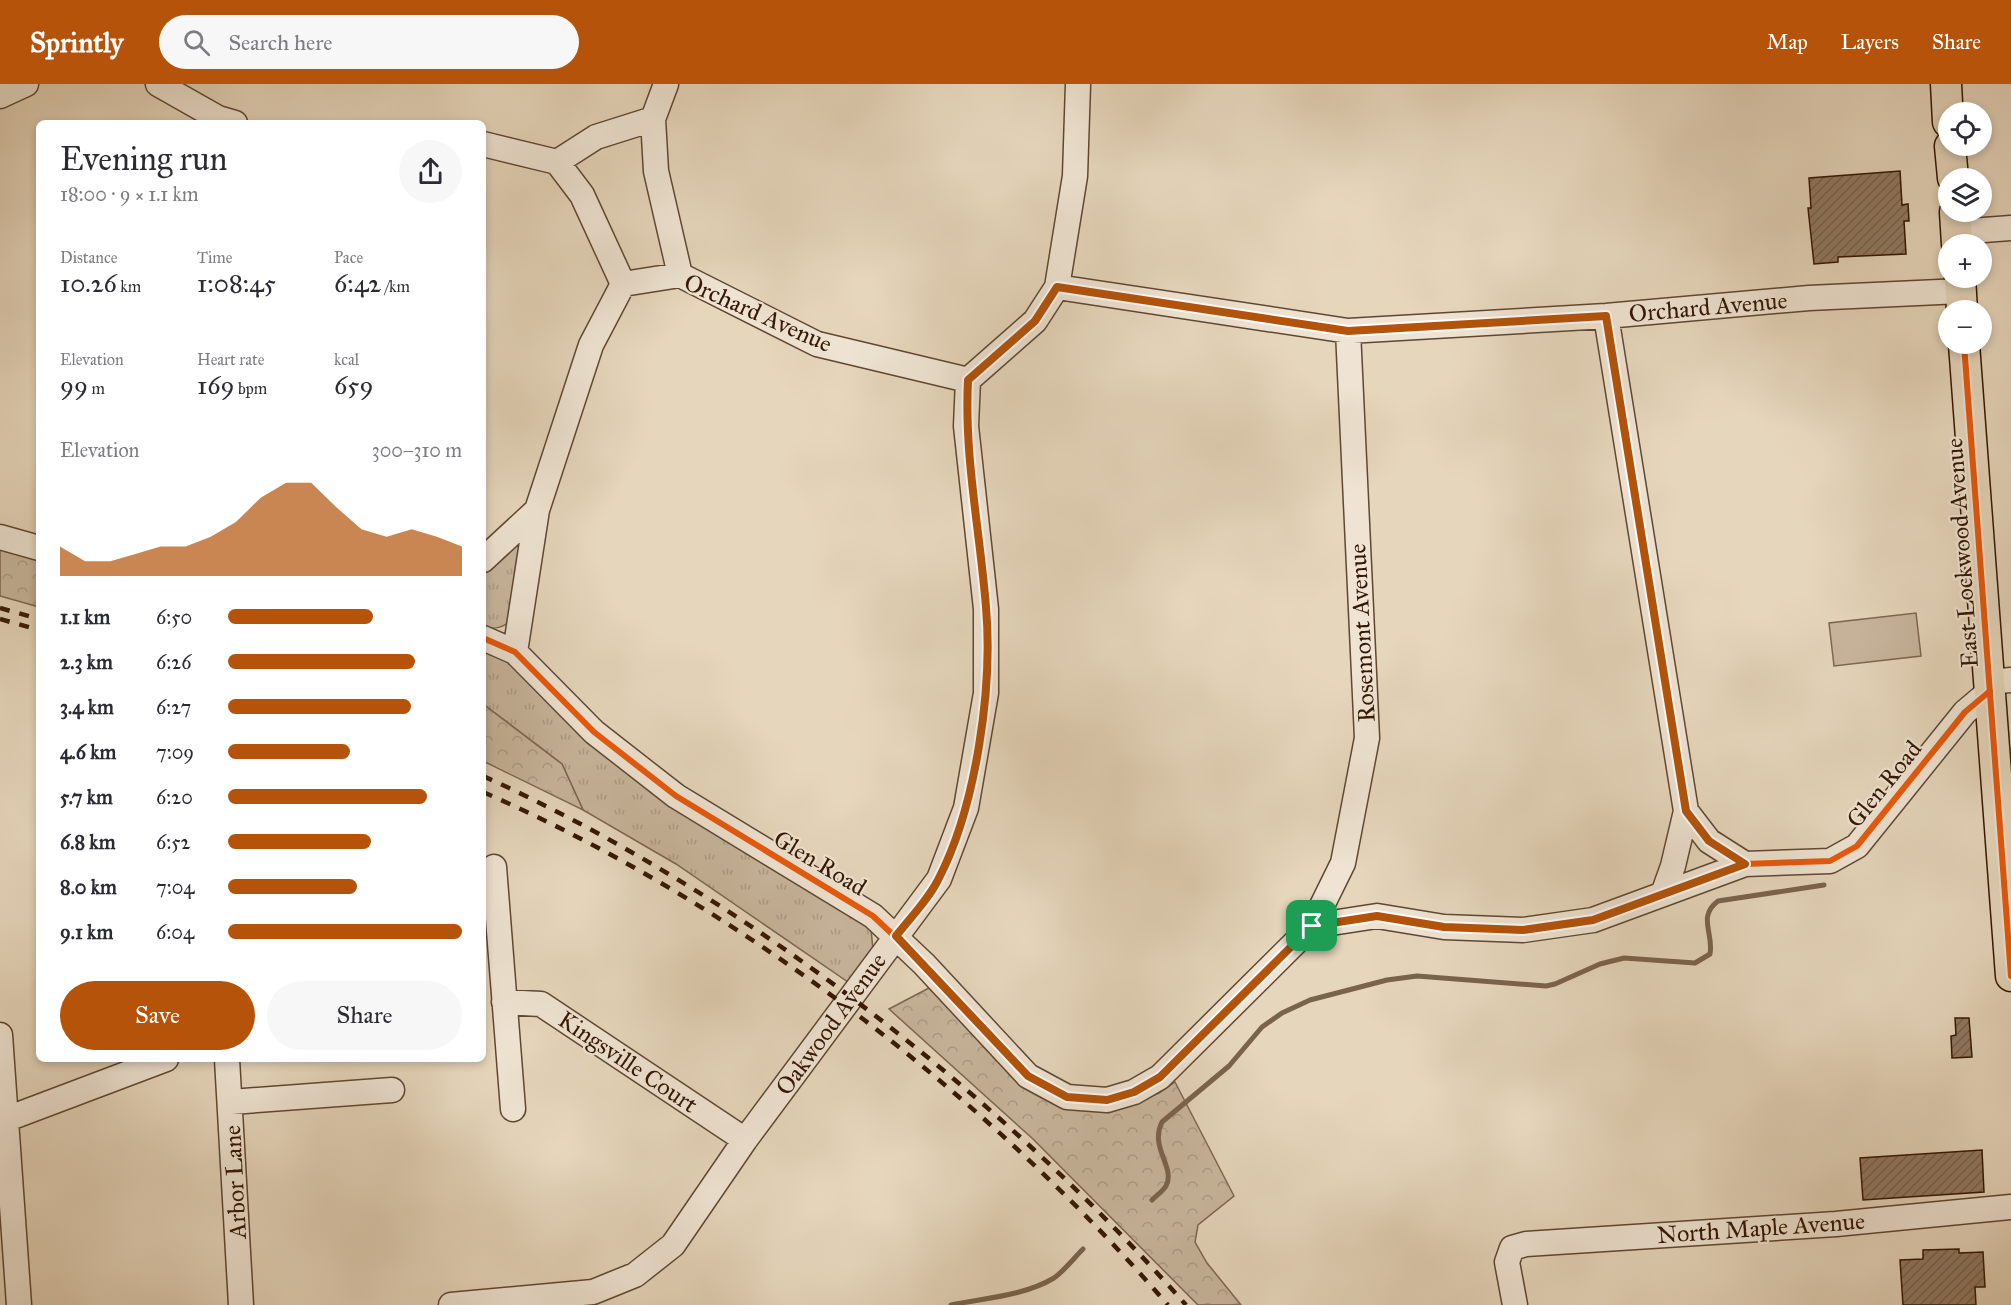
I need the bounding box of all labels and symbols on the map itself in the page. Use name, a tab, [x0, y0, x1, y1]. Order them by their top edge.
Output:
street label: Orchard Avenue	[679, 267, 837, 359]
street label: Orchard Avenue	[1628, 285, 1788, 329]
street label: East Lockwood Avenue	[1939, 437, 1985, 669]
street label: Rosemont Avenue	[1342, 543, 1382, 723]
street label: Glen Road	[1840, 734, 1928, 834]
street label: Glen Road	[768, 824, 872, 902]
pin	[1286, 900, 1337, 951]
street label: Oakwood Avenue	[769, 947, 893, 1101]
street label: Kingsville Court	[553, 1004, 704, 1120]
street label: Arbor Lane	[217, 1124, 253, 1241]
street label: North Maple Avenue	[1656, 1206, 1866, 1250]

